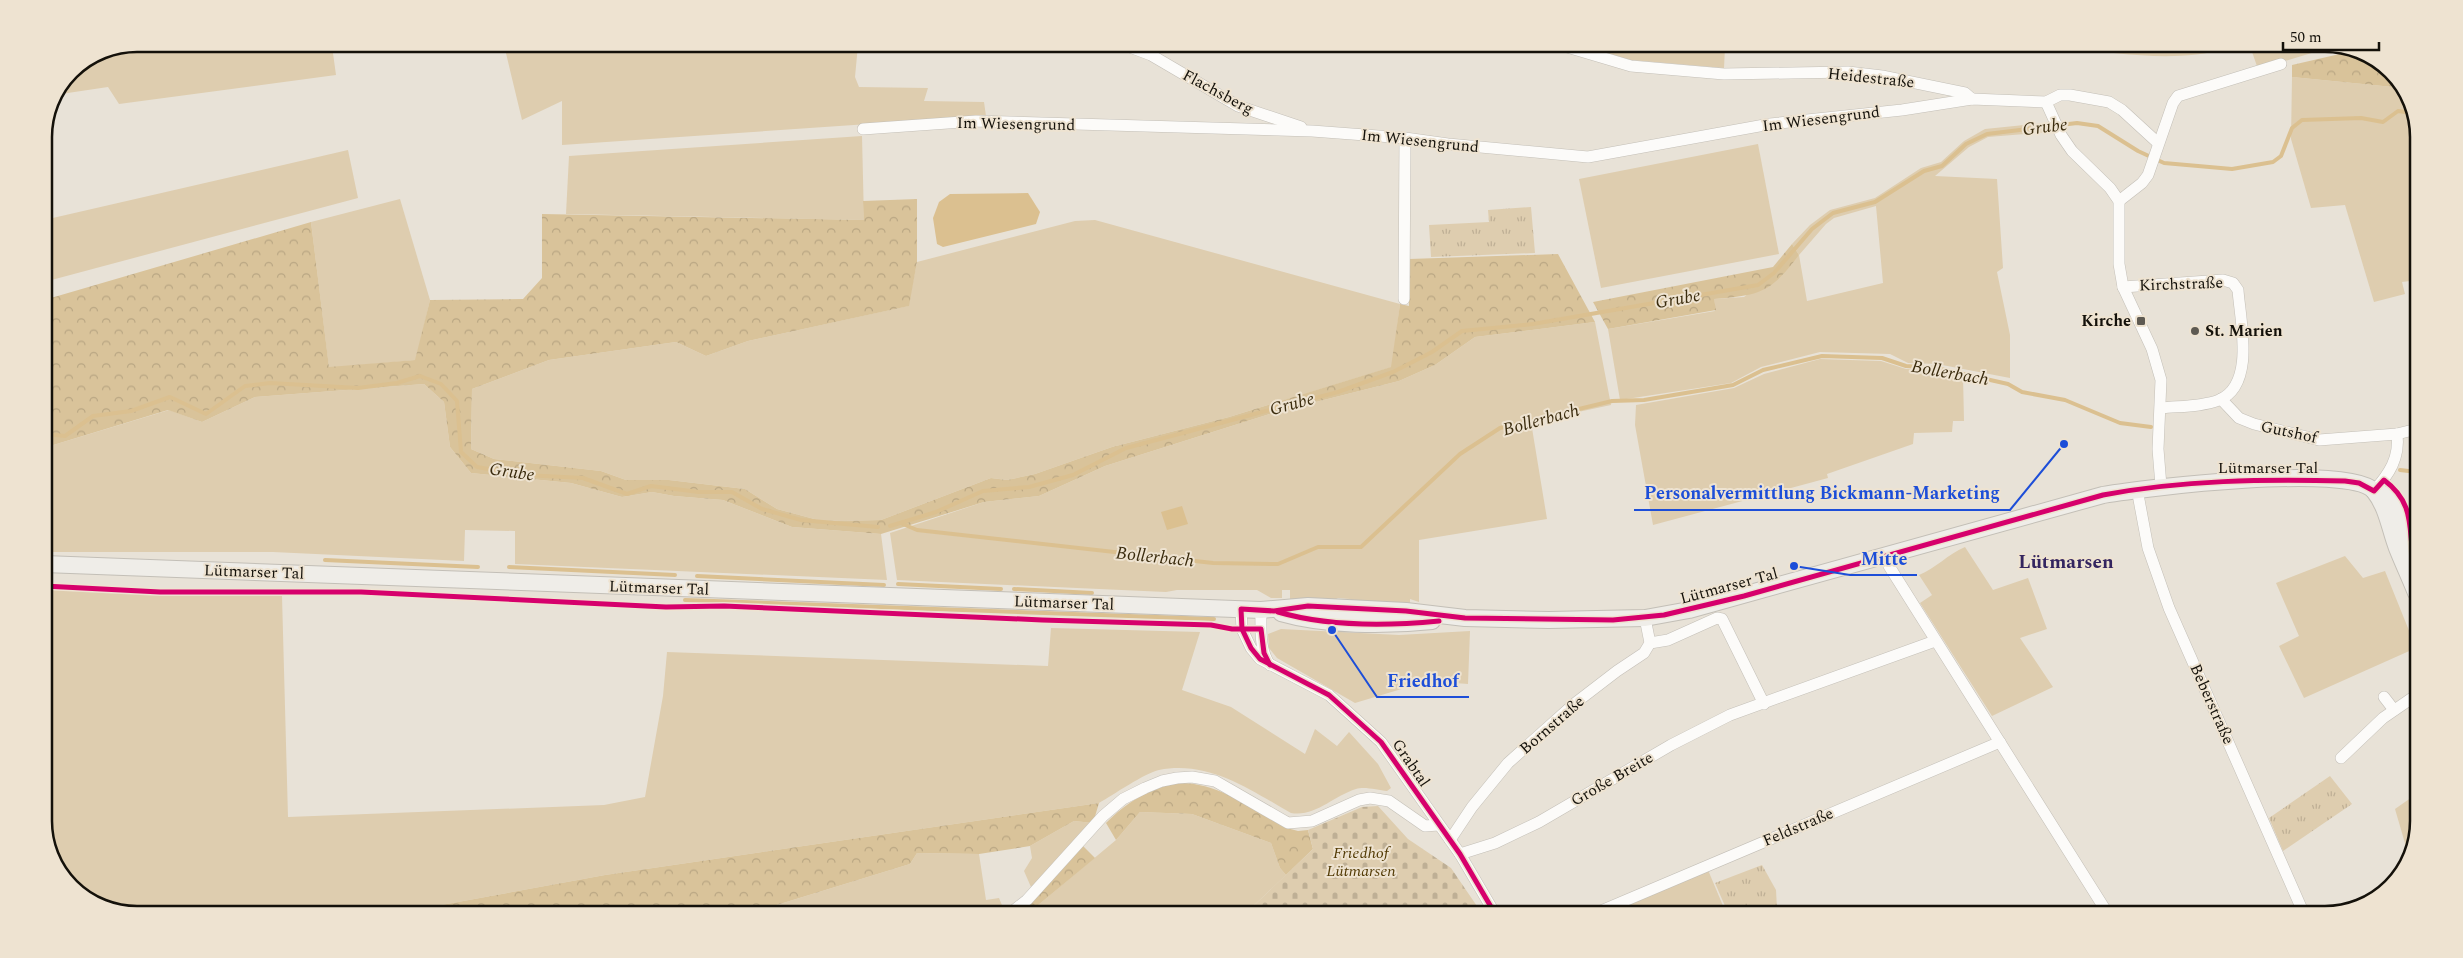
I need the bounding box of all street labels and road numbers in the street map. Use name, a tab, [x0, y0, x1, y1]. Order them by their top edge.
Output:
street label: Heidestraße	[1827, 62, 1915, 94]
street label: Flachsberg	[1178, 63, 1258, 121]
street label: Im Wiesengrund	[1761, 100, 1881, 138]
street label: Im Wiesengrund	[957, 111, 1075, 137]
street label: Im Wiesengrund	[1360, 123, 1480, 159]
street label: Kirchstraße	[2139, 271, 2223, 297]
street label: Gutshof	[2258, 414, 2321, 450]
street label: Lütmarser Tal	[2218, 456, 2318, 480]
street label: Lütmarser Tal	[203, 558, 305, 586]
street label: Lütmarser Tal	[1677, 561, 1781, 611]
street label: Lütmarser Tal	[608, 574, 710, 602]
street label: Lütmarser Tal	[1013, 589, 1115, 617]
street label: Beberstraße	[2184, 660, 2240, 748]
street label: Bornstraße	[1514, 690, 1590, 760]
street label: Grabtal	[1386, 734, 1436, 792]
street label: Große Breite	[1566, 746, 1658, 812]
street label: Feldstraße	[1759, 801, 1837, 853]

